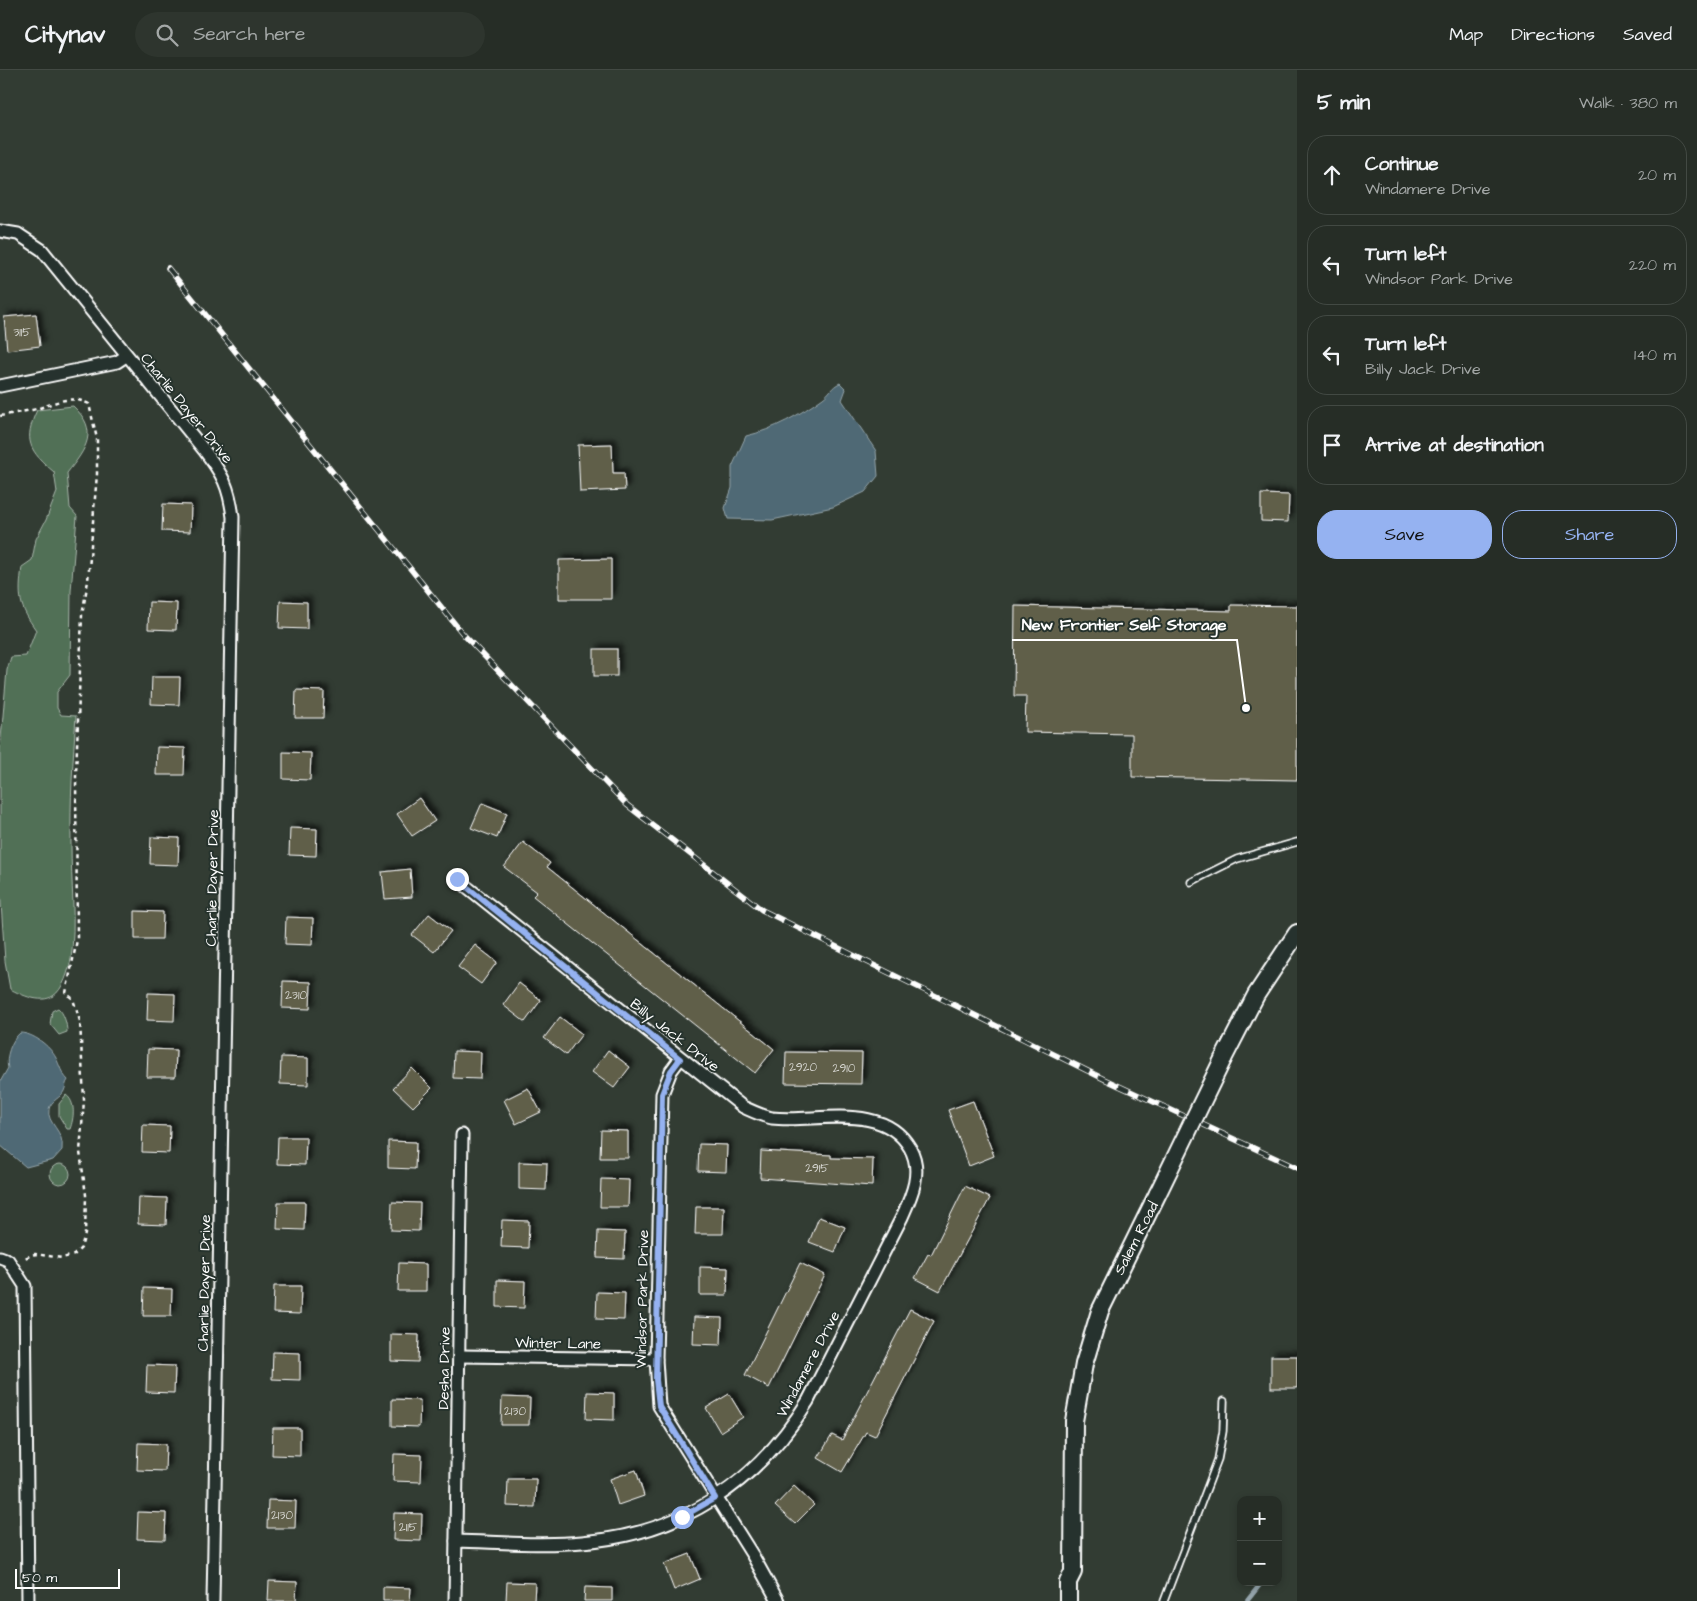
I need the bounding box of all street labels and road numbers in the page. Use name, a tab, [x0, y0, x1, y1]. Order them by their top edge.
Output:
street label: Charlie Dayer Drive	[135, 349, 238, 469]
street label: Charlie Dayer Drive	[201, 809, 225, 947]
street label: Billy Jack Drive	[625, 994, 724, 1078]
street label: Salem Road	[1109, 1198, 1164, 1279]
street label: Charlie Dayer Drive	[193, 1214, 217, 1352]
street label: Windsor Park Drive	[631, 1229, 654, 1369]
street label: Windamere Drive	[772, 1307, 845, 1421]
street label: Desha Drive	[433, 1327, 456, 1409]
street label: Winter Lane	[515, 1332, 601, 1355]

